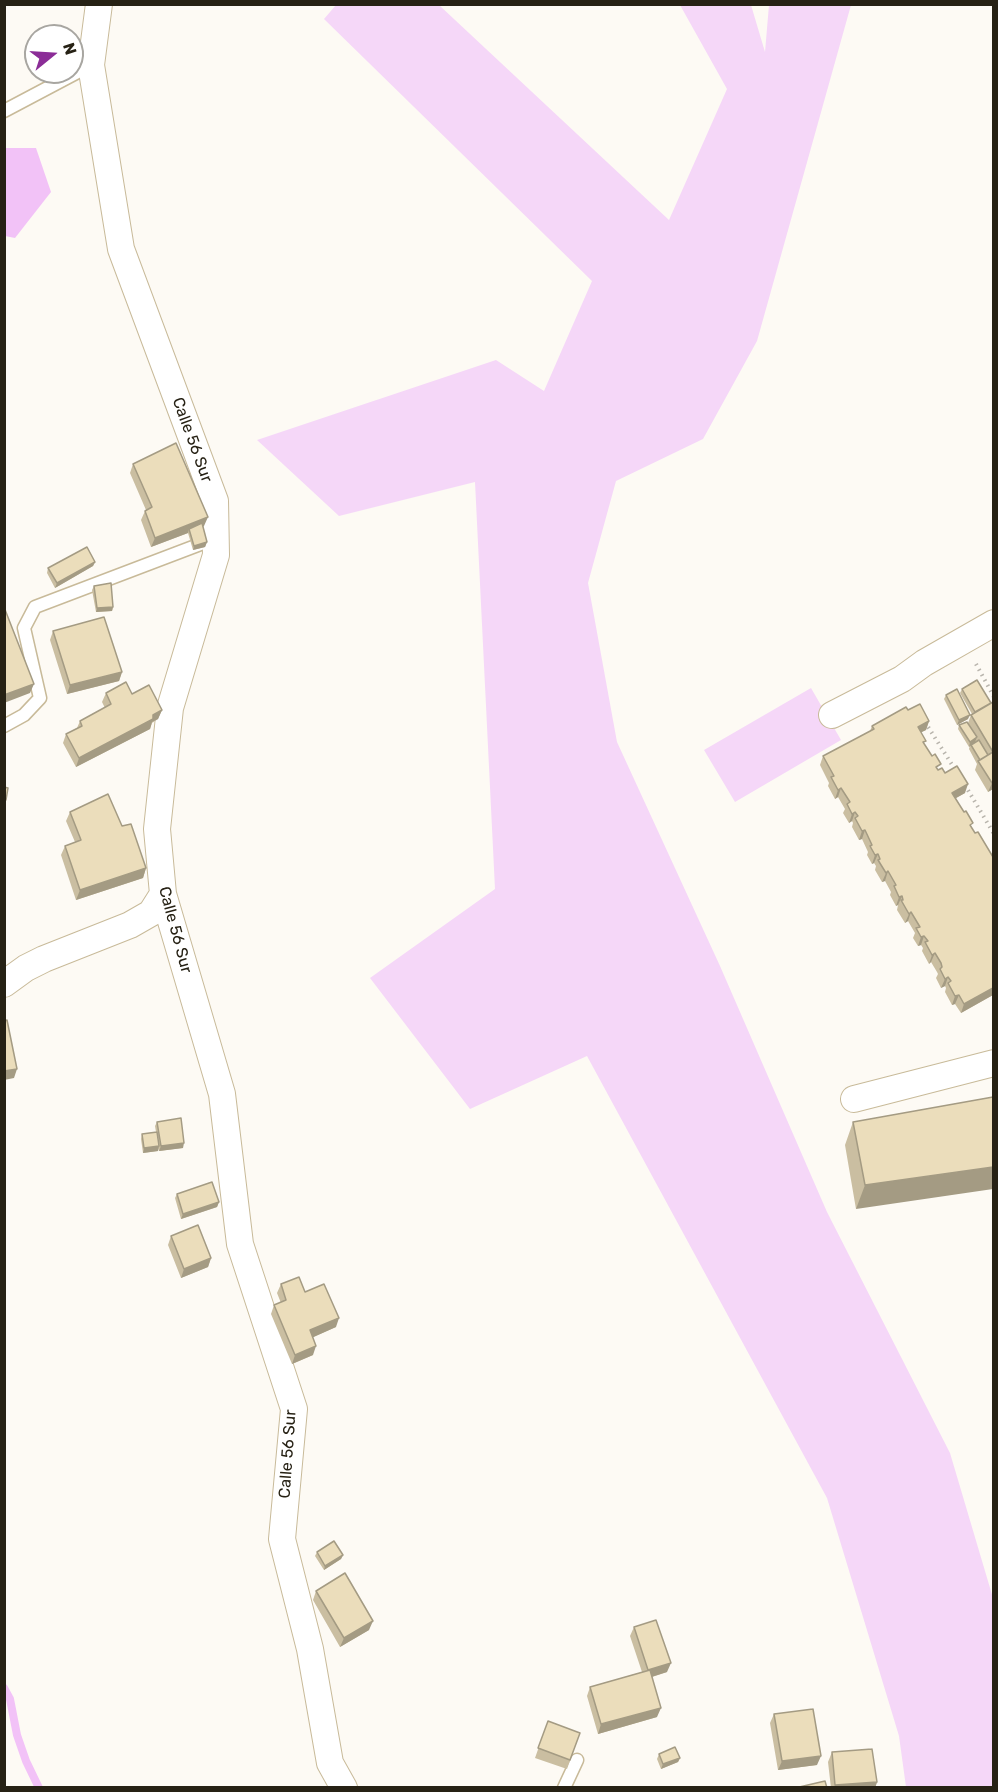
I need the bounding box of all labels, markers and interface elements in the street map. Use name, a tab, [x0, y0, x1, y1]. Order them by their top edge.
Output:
north arrow	[24, 24, 84, 84]
text: N	[59, 40, 81, 57]
street label: Calle 56 Sur	[168, 395, 216, 485]
street label: Calle 56 Sur	[154, 885, 196, 975]
street label: Calle 56 Sur	[275, 1409, 301, 1499]

